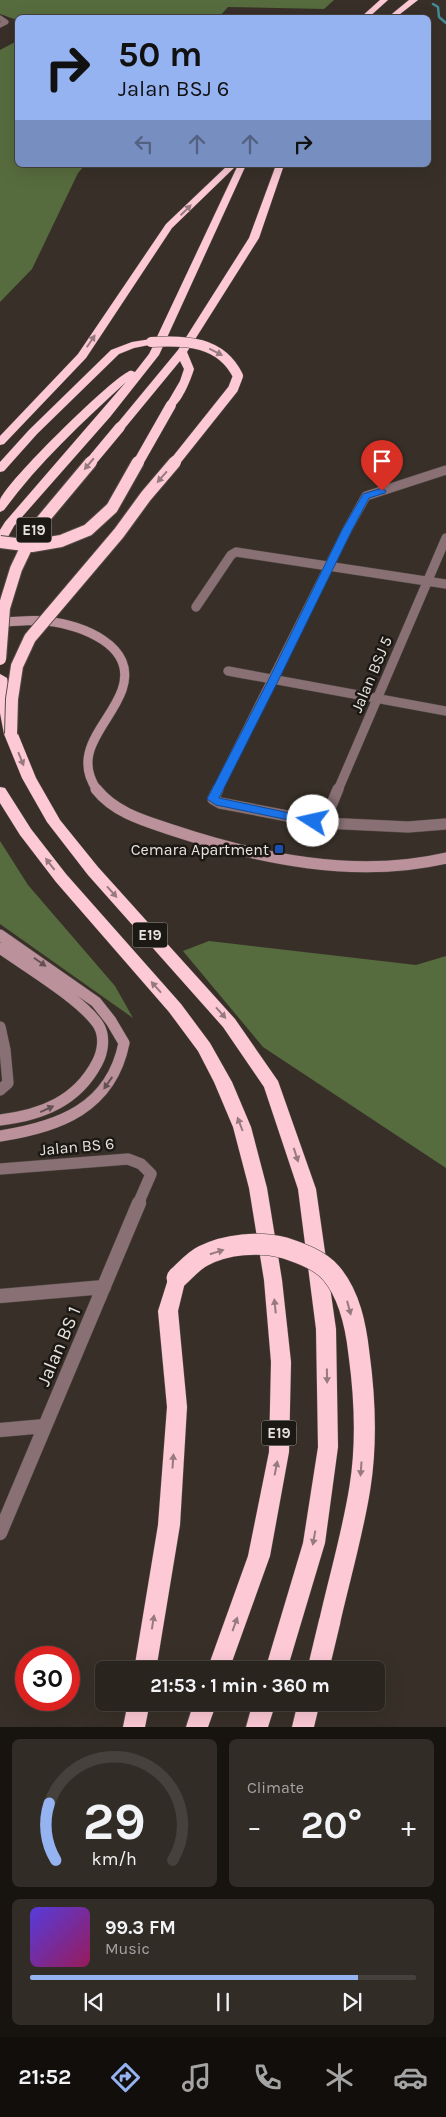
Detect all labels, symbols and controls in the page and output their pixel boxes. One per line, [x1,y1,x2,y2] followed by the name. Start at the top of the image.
[118,34,203,75] text: 50 m
[35,35,100,100] icon: right
[118,76,229,102] text: Jalan BSJ 6
[130,130,158,158] icon: left
[183,130,211,158] icon: ahead
[236,130,264,158] icon: ahead
[289,130,317,158] icon: right
[180,204,192,216] one-way arrow
[87,335,96,348] one-way arrow
[208,347,223,356] one-way arrow
[361,440,403,491] pin
[368,447,396,475] icon: arrive
[83,457,94,470] one-way arrow
[156,471,167,484] one-way arrow
[16,518,52,542] road number: E19
[347,633,396,715] street label: Jalan BSJ 5
[17,752,25,767] one-way arrow
[286,794,338,846] position arrow
[131,840,269,859] place label: Cemara Apartment
[273,843,285,855] marker: Cemara Apartment
[45,857,55,871] one-way arrow
[106,886,118,898] one-way arrow
[132,922,168,948] road number: E19
[33,957,47,967] one-way arrow
[150,981,162,993] one-way arrow
[215,1007,226,1020] one-way arrow
[103,1076,113,1090] one-way arrow
[40,1104,54,1112] one-way arrow
[236,1117,244,1131] one-way arrow
[39,1134,115,1159] street label: Jalan BS 6
[292,1148,300,1163] one-way arrow
[210,1247,225,1255] one-way arrow
[271,1297,279,1313] one-way arrow
[346,1301,354,1316] one-way arrow
[32,1303,85,1389] street label: Jalan BS 1
[323,1369,331,1385] one-way arrow
[262,1420,296,1446] road number: E19
[170,1453,178,1469] one-way arrow
[272,1460,280,1475] one-way arrow
[357,1462,365,1478] one-way arrow
[310,1530,318,1546] one-way arrow
[150,1614,158,1630] one-way arrow
[231,1616,239,1631] one-way arrow
[15,1646,80,1711] speed limit sign: 30
[150,1675,330,1697] text: 21:53 · 1 min · 360 m
[247,1778,304,1797] text: Climate
[83,1791,146,1852] text: 29
[301,1803,362,1848] text: 20°
[247,1810,262,1843] text: −
[401,1810,416,1843] text: +
[92,1849,137,1870] text: km/h
[105,1917,176,1939] text: 99.3 FM
[105,1939,150,1958] text: Music
[80,1988,108,2016] icon: previous
[209,1988,237,2016] icon: pause
[338,1988,366,2016] icon: next
[108,2060,143,2095] icon: directions
[179,2060,214,2095] icon: music
[250,2060,285,2095] icon: phone
[322,2060,357,2095] icon: climate
[393,2060,428,2095] icon: car
[18,2064,71,2090] text: 21:52

